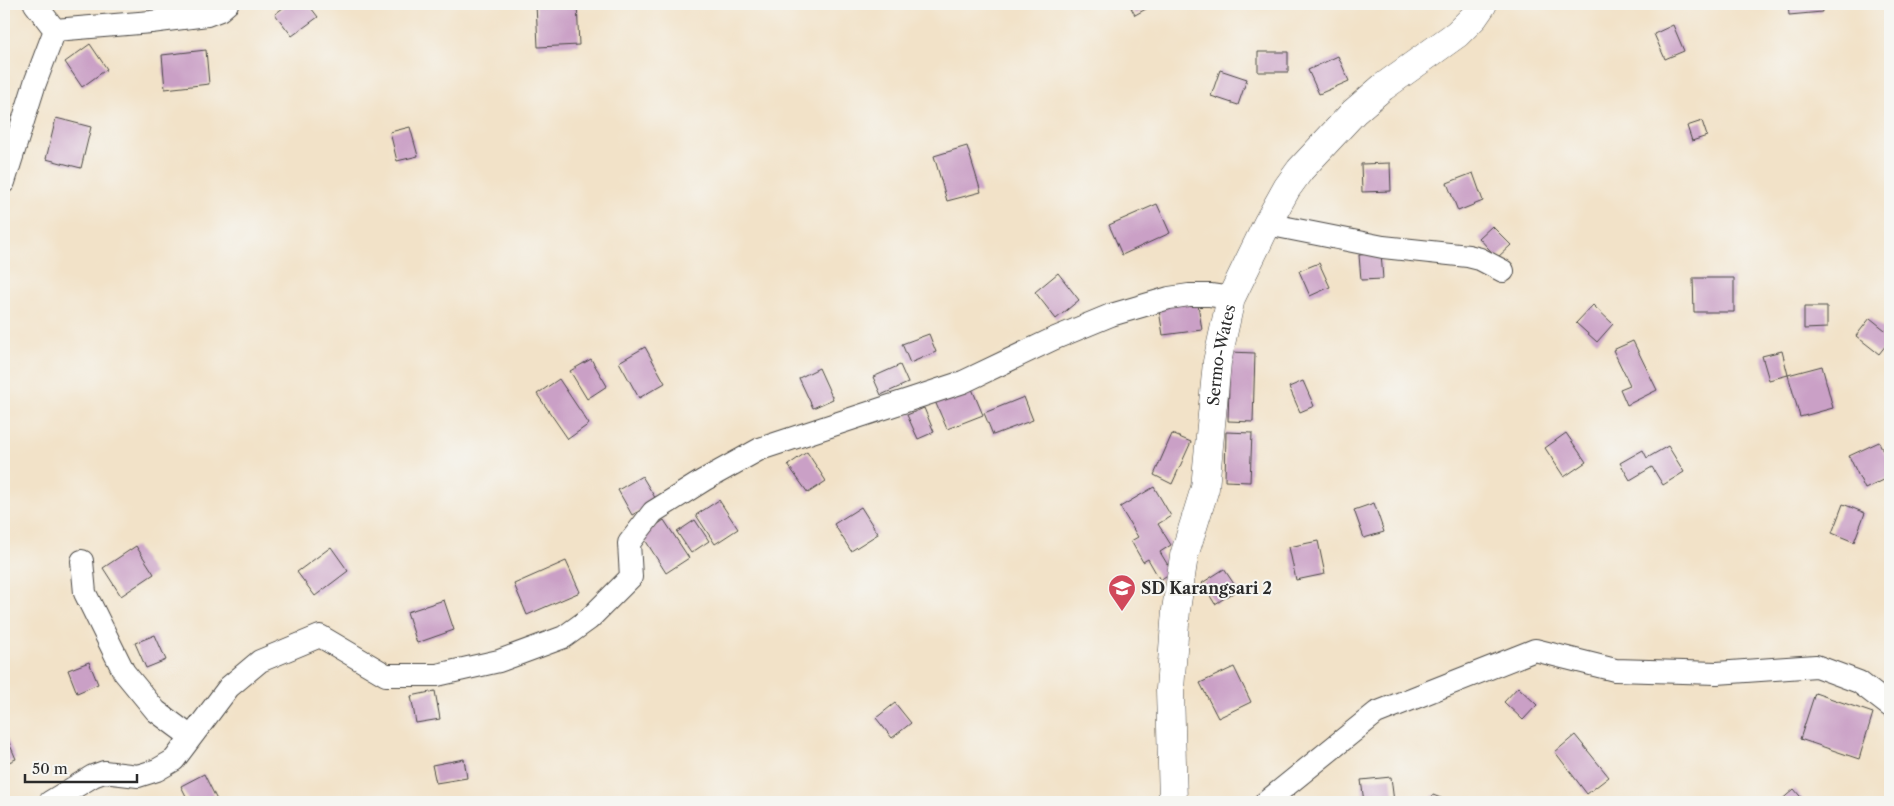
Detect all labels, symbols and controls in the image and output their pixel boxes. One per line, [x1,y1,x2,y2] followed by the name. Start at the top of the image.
[1203,302,1239,407] street label: Sermo-Wates
[1107,573,1137,612] school or university icon: SD Karangsari 2
[1141,578,1272,598] place label: SD Karangsari 2
[25,751,138,783] scale bar
[32,759,68,778] text: 50 m

